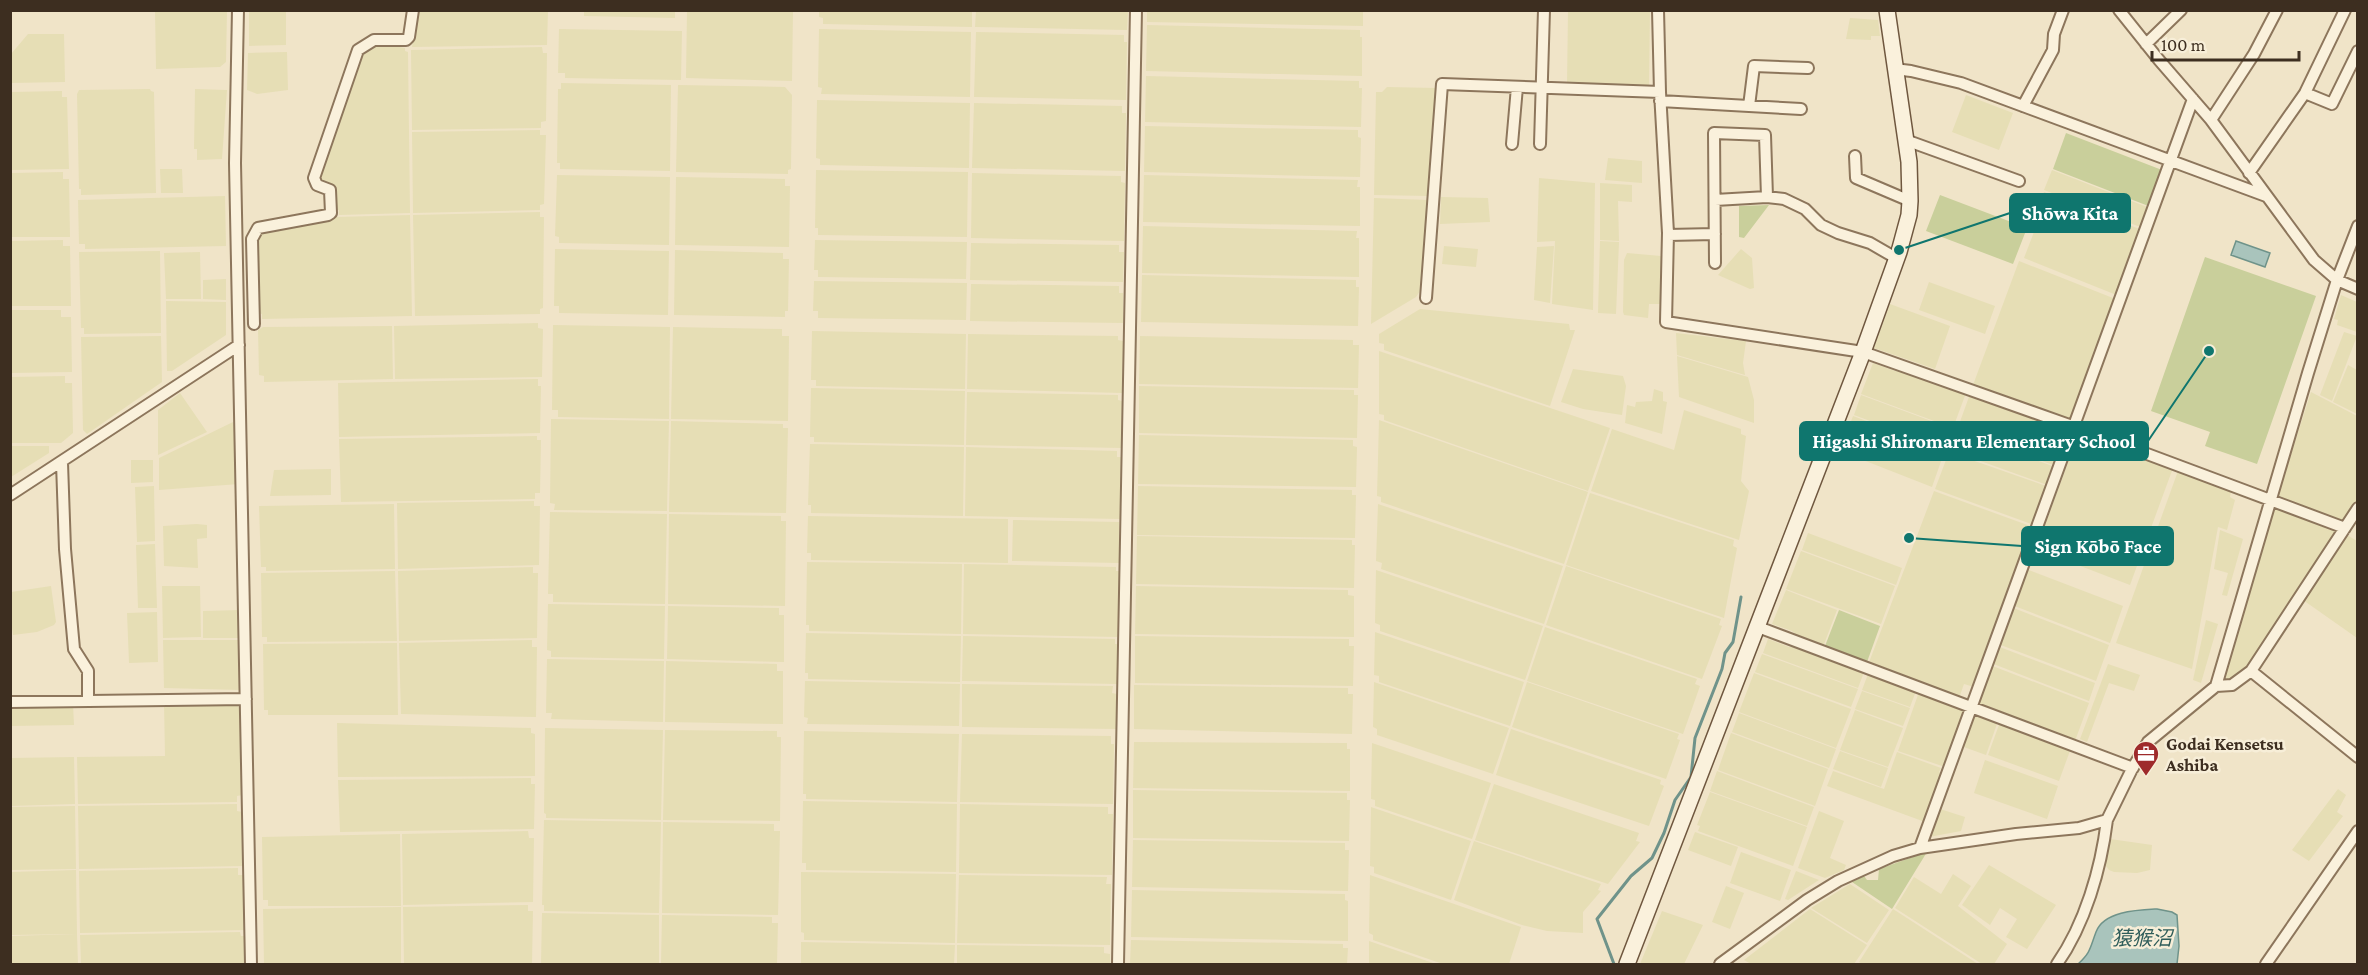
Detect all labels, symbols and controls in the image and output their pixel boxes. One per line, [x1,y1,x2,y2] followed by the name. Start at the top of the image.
[2152,24,2299,62] scale bar
[2161,35,2206,55] text: 100 m
[2010,194,2130,232] callout: Shōwa Kita
[2022,202,2118,224] text: Shōwa Kita
[1800,422,2148,460] callout: Higashi Shiromaru Elementary School
[1812,430,2136,452] text: Higashi Shiromaru Elementary School
[2022,527,2173,565] callout: Sign Kōbō Face
[2034,535,2162,557] text: Sign Kōbō Face
[2165,734,2285,775] place label: Godai Kensetsu Ashiba
[2131,739,2161,777] office icon: Godai Kensetsu Ashiba
[2112,927,2175,949] water label: 猿猴沼

